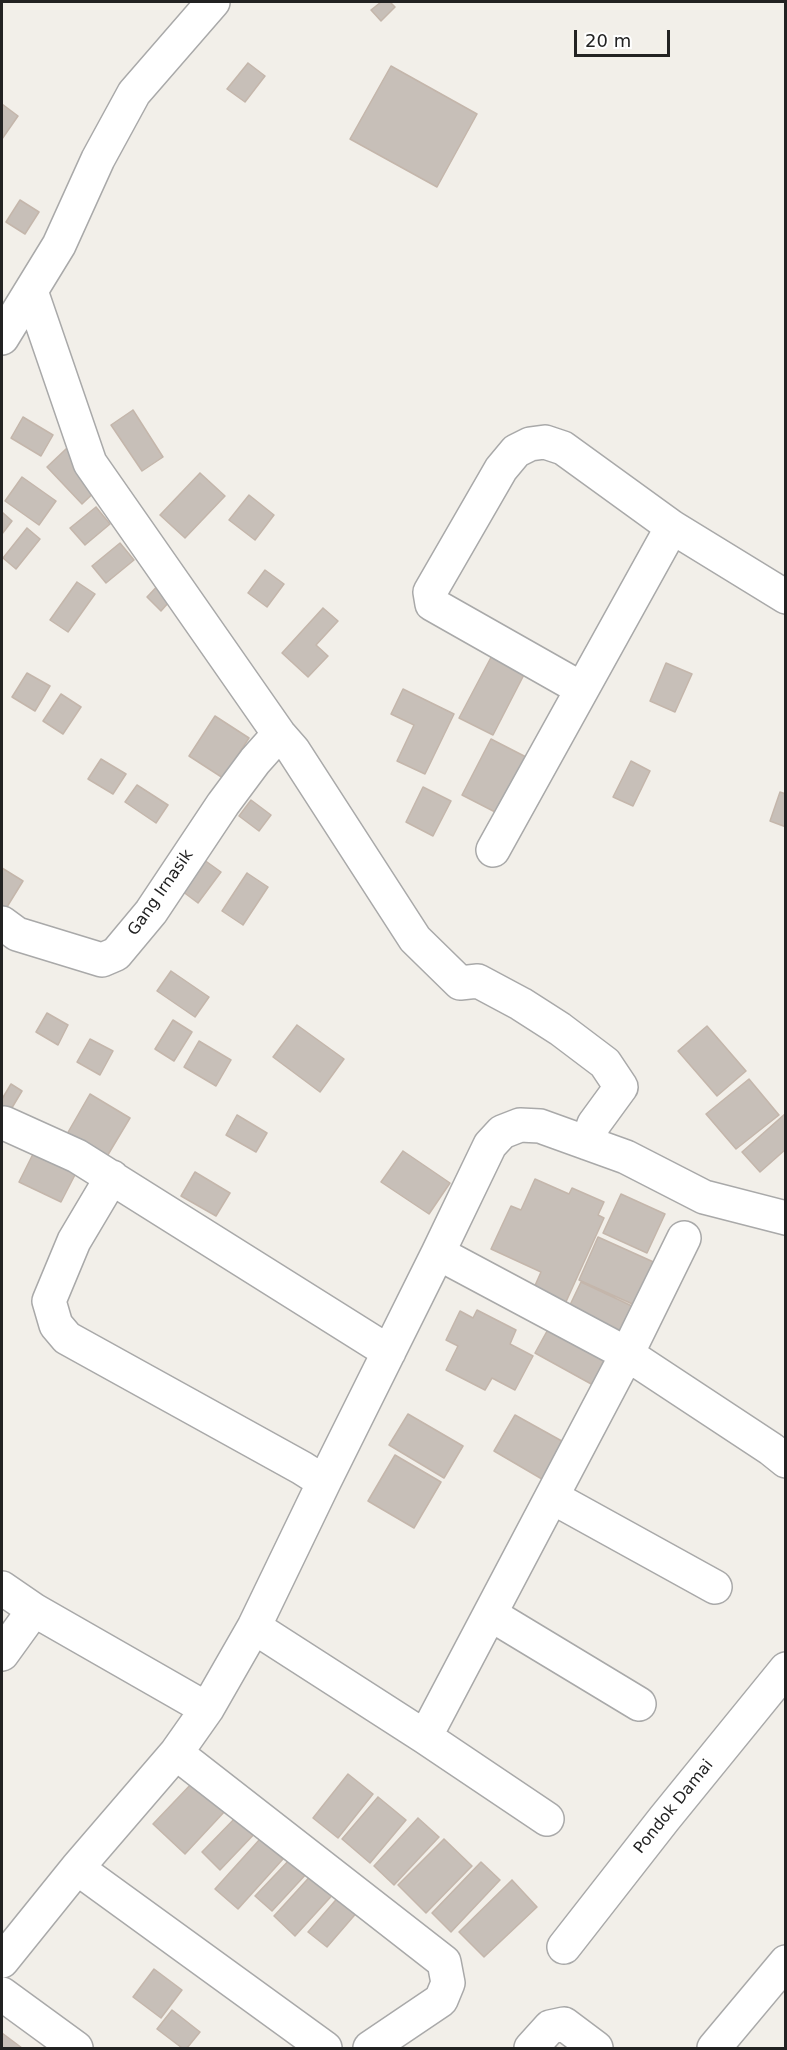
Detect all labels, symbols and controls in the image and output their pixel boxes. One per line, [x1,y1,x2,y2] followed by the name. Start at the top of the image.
[577,18,673,56] scale bar
[585,30,631,51] text: 20 m
[124,846,198,940] street label: Gang Irnasik
[630,1756,718,1858] street label: Pondok Damai

